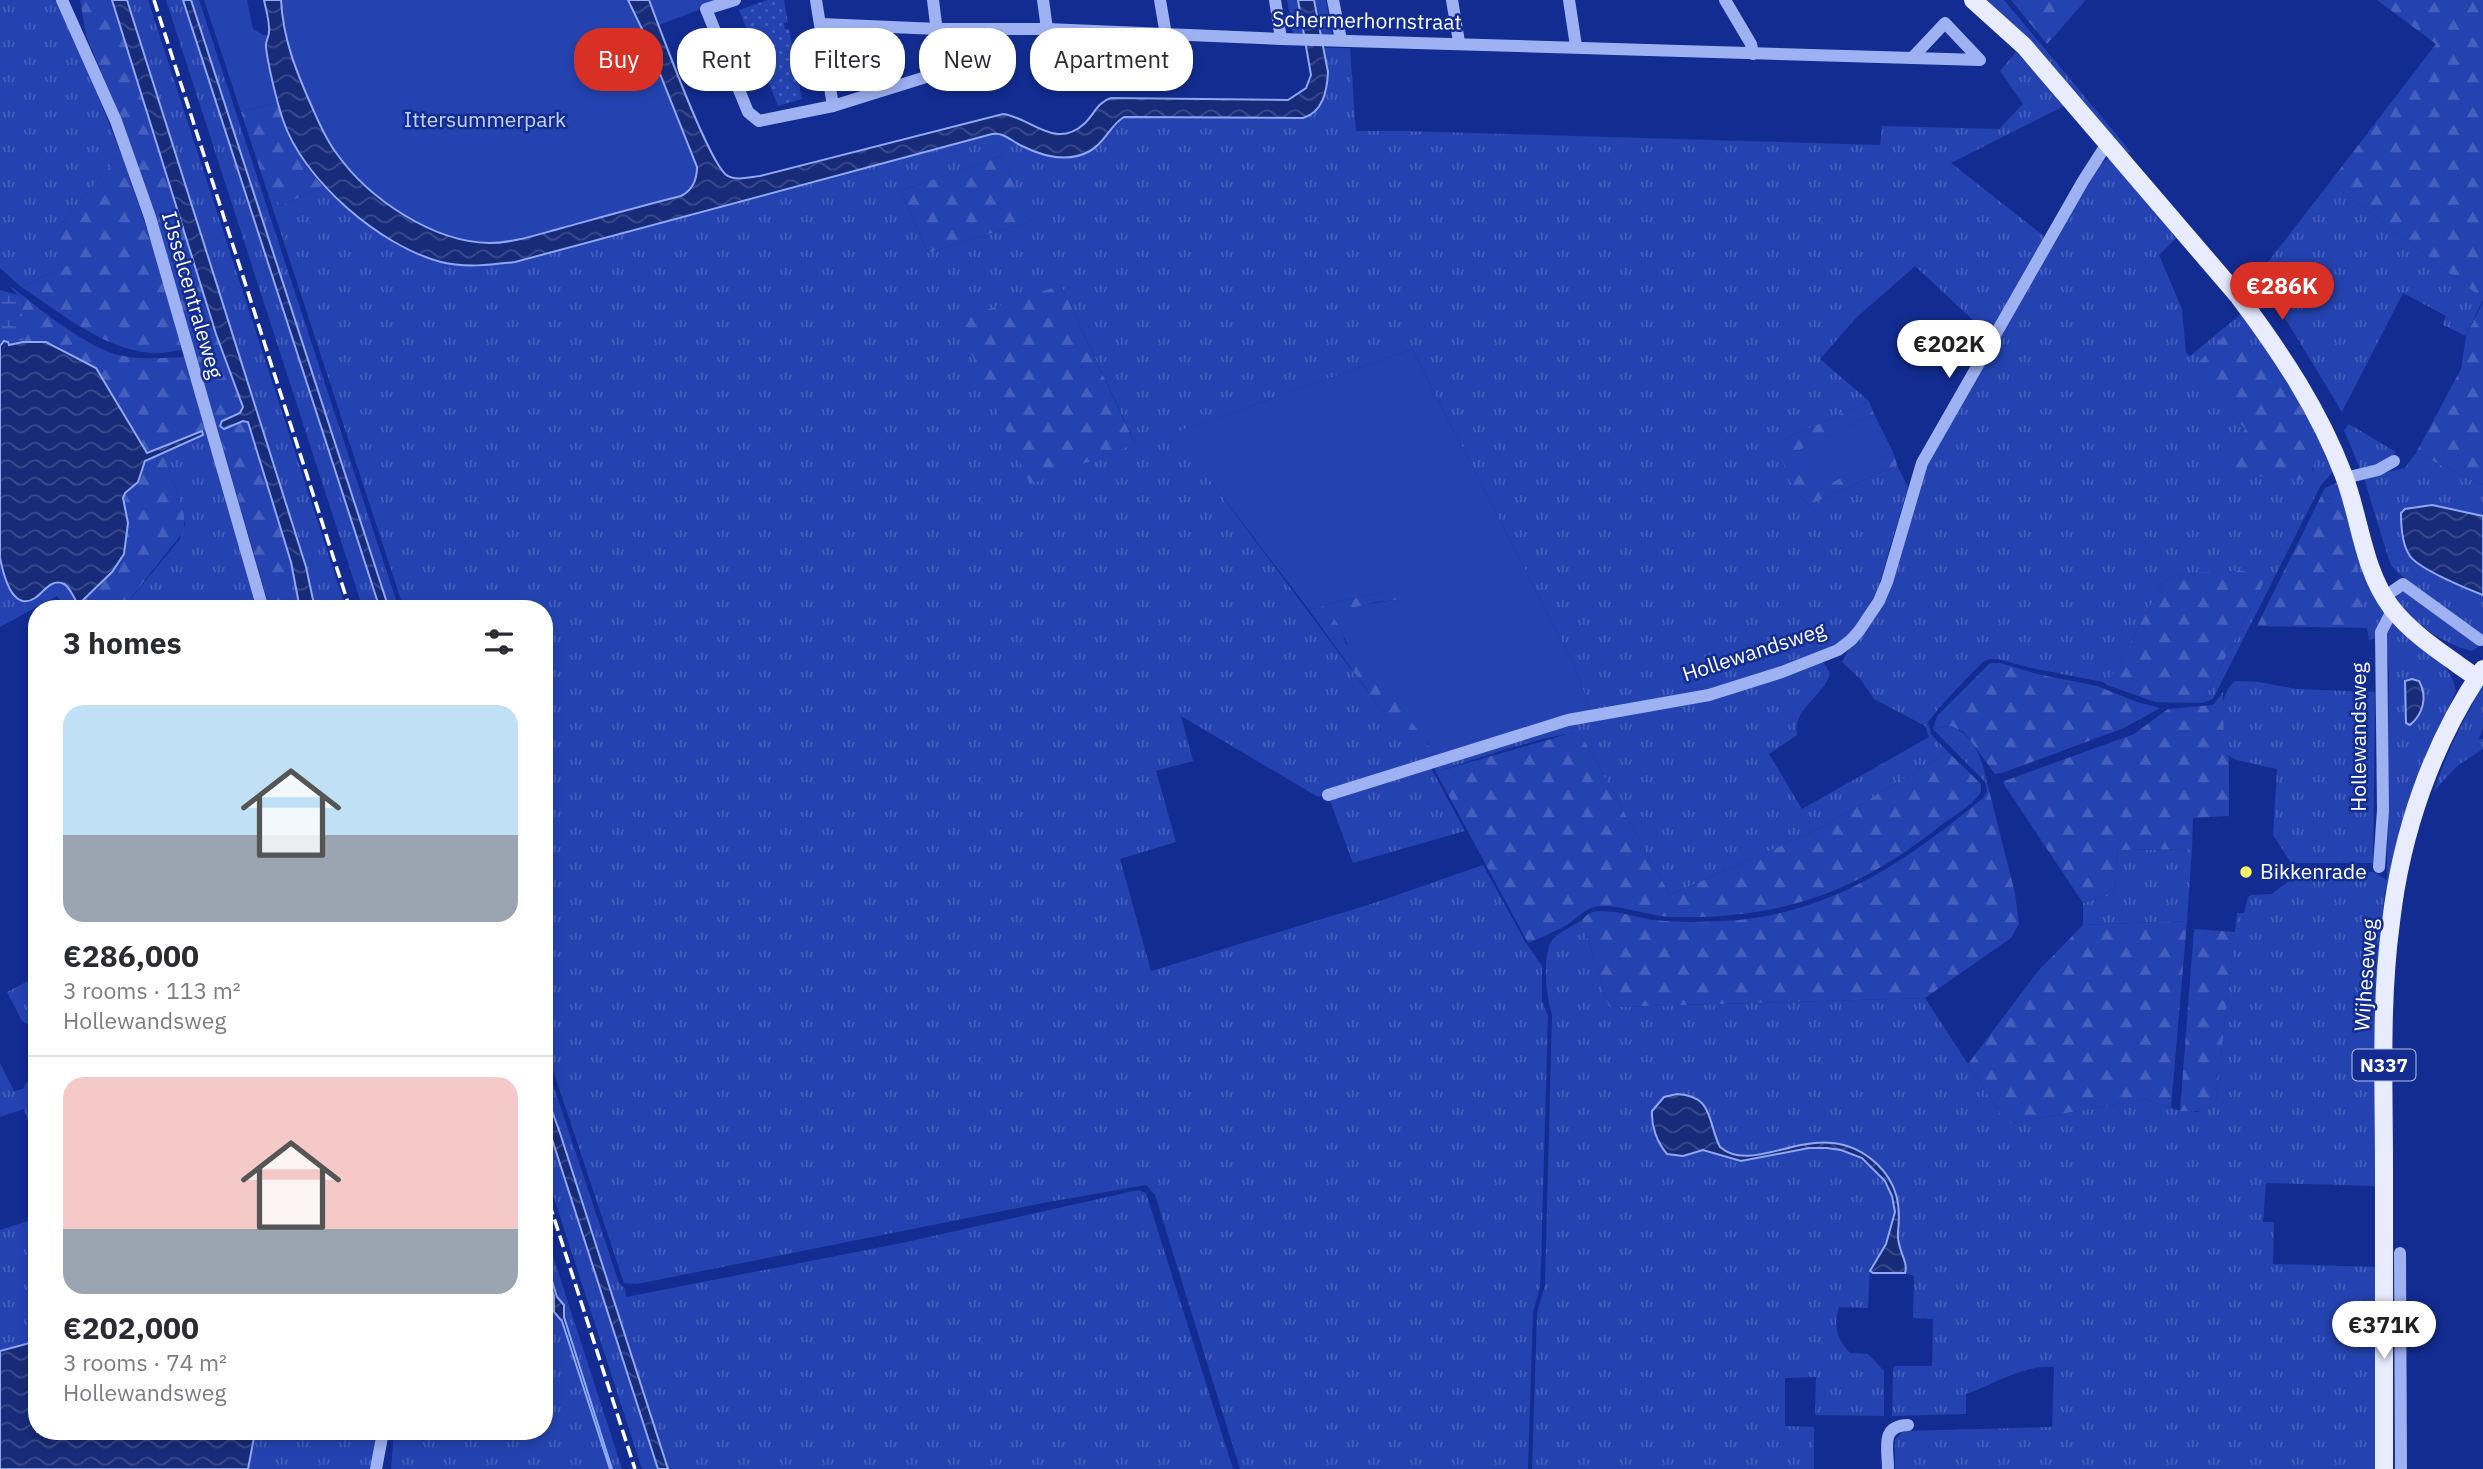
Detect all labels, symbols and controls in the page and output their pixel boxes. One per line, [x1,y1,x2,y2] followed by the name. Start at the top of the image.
[1272,4,1462,36] street label: Schermerhornstraat
[574,28,663,91] chip: Buy
[677,28,776,91] chip: Rent
[790,28,905,91] chip: Filters
[919,28,1016,91] chip: New
[1030,28,1193,91] chip: Apartment
[404,105,566,133] park label: Ittersummerpark
[156,208,230,382] street label: IJsselcentraleweg
[2233,262,2331,322] pin: €286K
[2246,270,2318,300] text: €286K
[1900,320,1998,380] pin: €202K
[1913,328,1985,358] text: €202K
[1678,615,1829,687] street label: Hollewandsweg
[63,623,182,662] text: 3 homes
[480,623,518,661] icon: filters
[2344,662,2372,812] street label: Hollewandsweg
[228,750,354,876] icon: home
[2260,857,2367,885] place label: Bikkenrade
[2238,864,2254,880] marker: Bikkenrade
[2347,918,2383,1032] street label: Wijheseweg
[63,936,199,975] text: €286,000
[63,975,241,1005] text: 3 rooms · 113 m²
[63,1005,227,1035] text: Hollewandsweg
[2352,1050,2416,1080] road number: N337
[228,1122,354,1248] icon: home
[2335,1302,2433,1361] pin: €371K
[63,1308,199,1347] text: €202,000
[2348,1309,2420,1339] text: €371K
[63,1347,227,1377] text: 3 rooms · 74 m²
[63,1377,227,1407] text: Hollewandsweg

